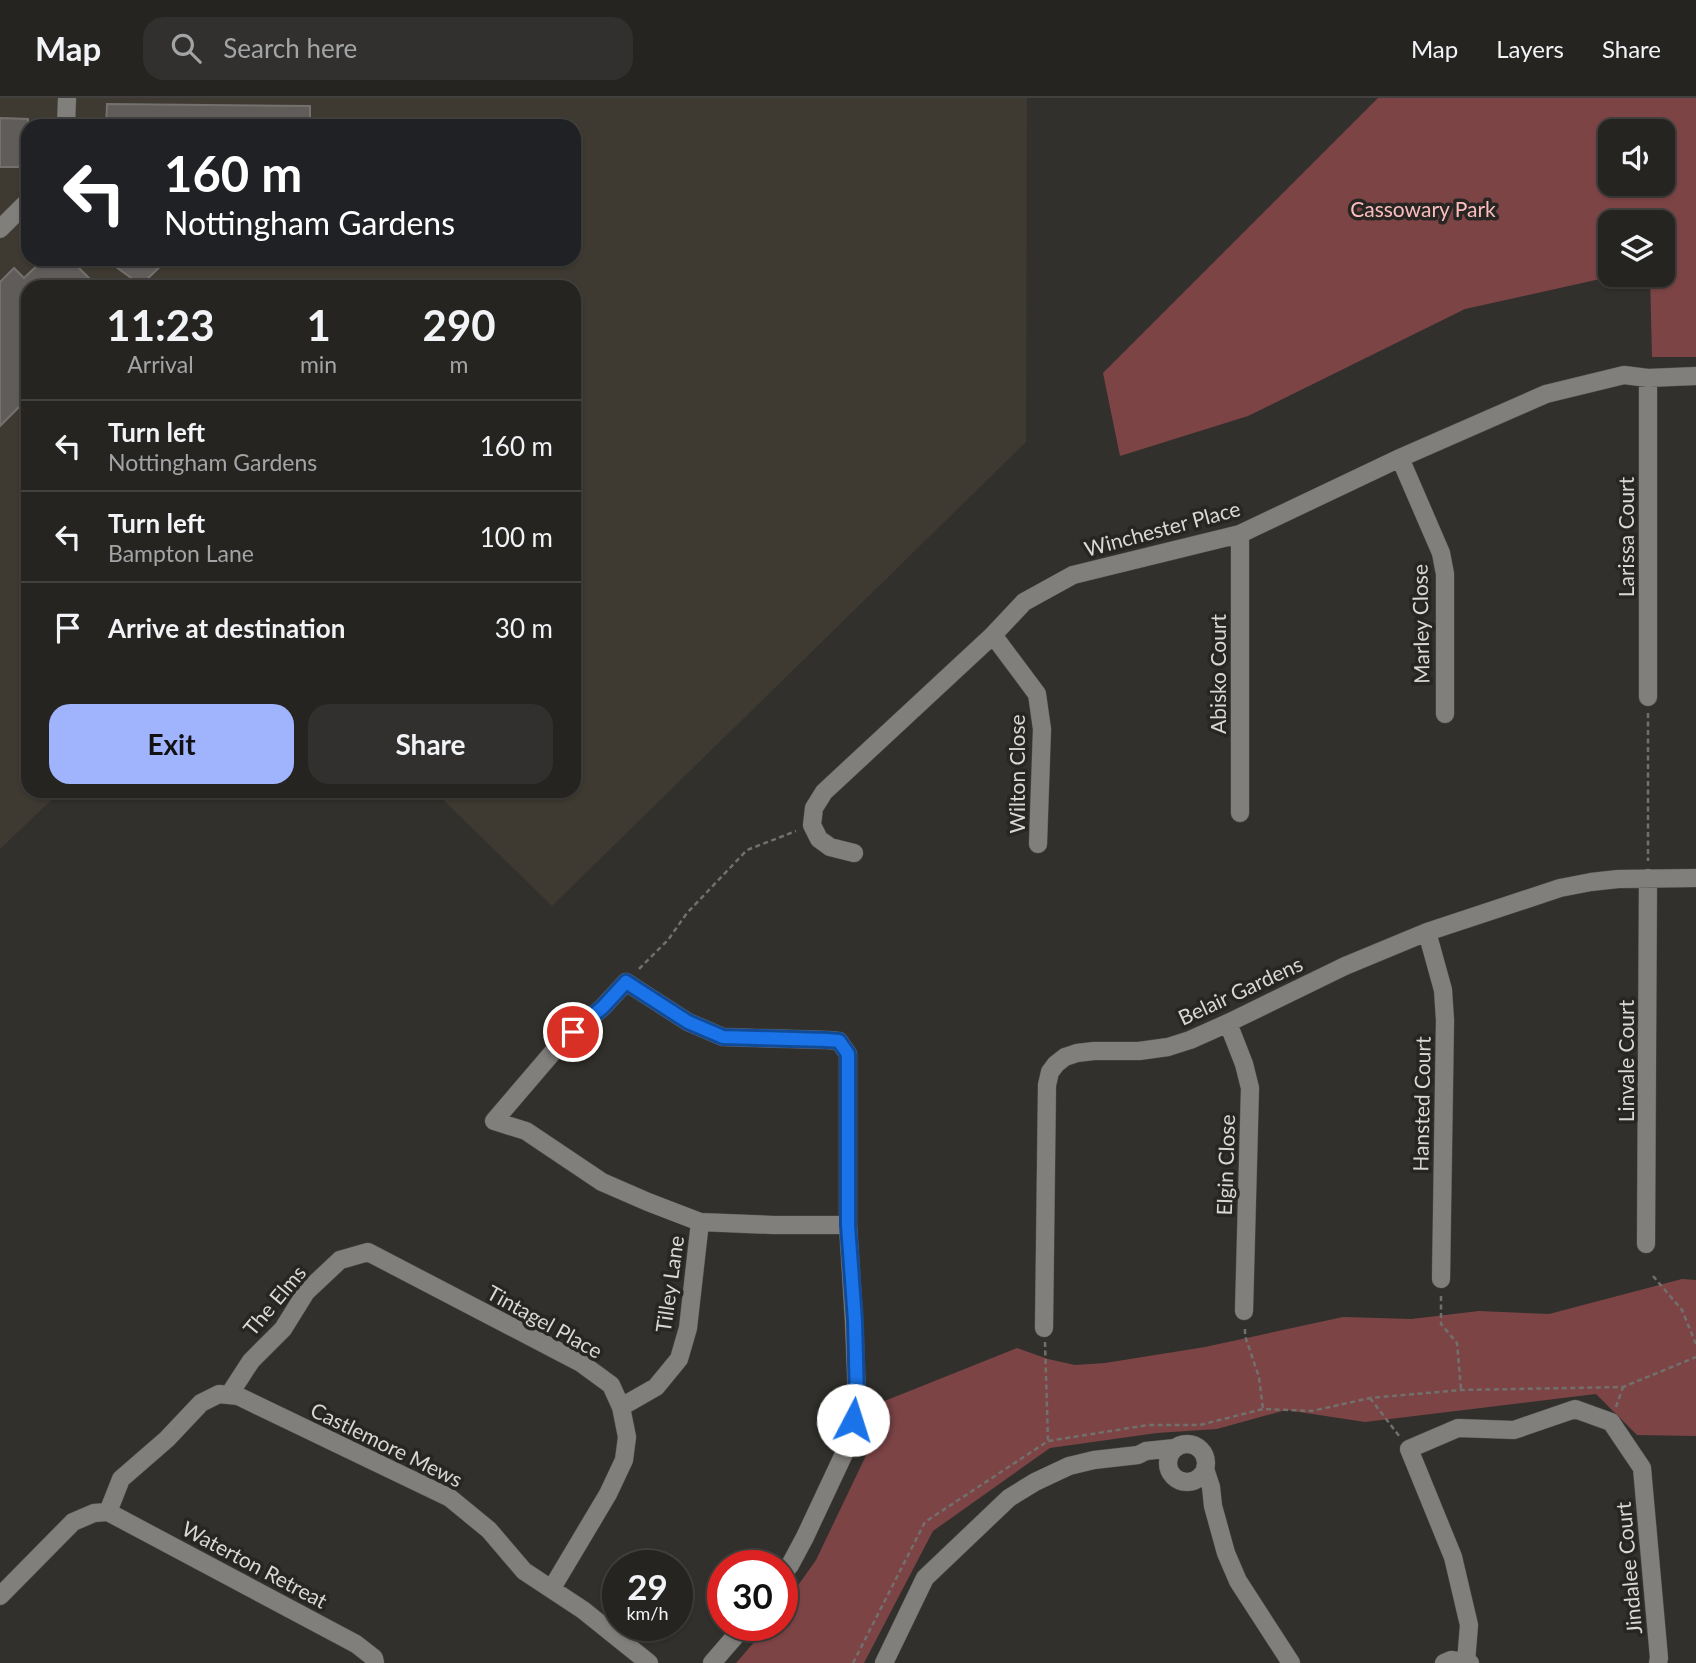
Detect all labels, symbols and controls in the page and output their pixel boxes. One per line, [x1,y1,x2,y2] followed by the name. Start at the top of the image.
[143,17,633,80] search box
[35,28,101,68] text: Map
[167,29,205,67] icon: search
[223,32,357,64] text: Search here
[1411,34,1458,63] text: Map
[1496,34,1564,63] text: Layers
[1602,34,1661,63] text: Share
[1598,119,1675,287] map controls
[1598,119,1675,196] button: sound
[164,144,302,202] text: 160 m
[49,147,140,238] icon: left
[1350,196,1496,221] park label: Cassowary Park
[164,203,455,242] text: Nottingham Gardens
[1598,210,1675,287] button: layers
[106,300,215,350] text: 11:23
[306,300,331,350] text: 1
[423,300,496,350] text: 290
[127,350,194,378] text: Arrival
[300,350,337,378] text: min
[450,350,469,378] text: m
[108,416,205,448] text: Turn left
[49,427,87,465] icon: left
[480,430,553,462] text: 160 m
[108,448,317,476] text: Nottingham Gardens
[1613,476,1638,597] street label: Larissa Court
[1081,495,1243,561] street label: Winchester Place
[108,507,205,539] text: Turn left
[49,518,87,556] icon: left
[480,521,553,553] text: 100 m
[108,539,254,567] text: Bampton Lane
[1406,564,1434,684] street label: Marley Close
[49,609,87,647] icon: arrive
[108,612,345,644] text: Arrive at destination
[495,612,553,644] text: 30 m
[1205,614,1230,734] street label: Abisko Court
[49,704,294,784] button: Exit
[308,704,553,784] button: Share
[1004,714,1029,834] street label: Wilton Close
[1174,950,1306,1030] street label: Belair Gardens
[1613,999,1638,1122] street label: Linvale Court
[543,1002,603,1062] pin
[554,1013,592,1051] icon: arrive
[1407,1036,1435,1172] street label: Hansted Court
[1211,1114,1239,1216] street label: Elgin Close
[650,1234,688,1334] street label: Tilley Lane
[238,1260,310,1340] street label: The Elms
[483,1279,607,1363] street label: Tintagel Place
[816,1383,890,1457] position arrow
[307,1396,467,1492] street label: Castlemore Mews
[1610,1500,1646,1635] street label: Jindalee Court
[178,1515,332,1613] street label: Waterton Retreat
[707,1550,798,1641] speed limit sign: 30
[627,1565,668,1607] text: 29
[626,1602,669,1624] text: km/h

